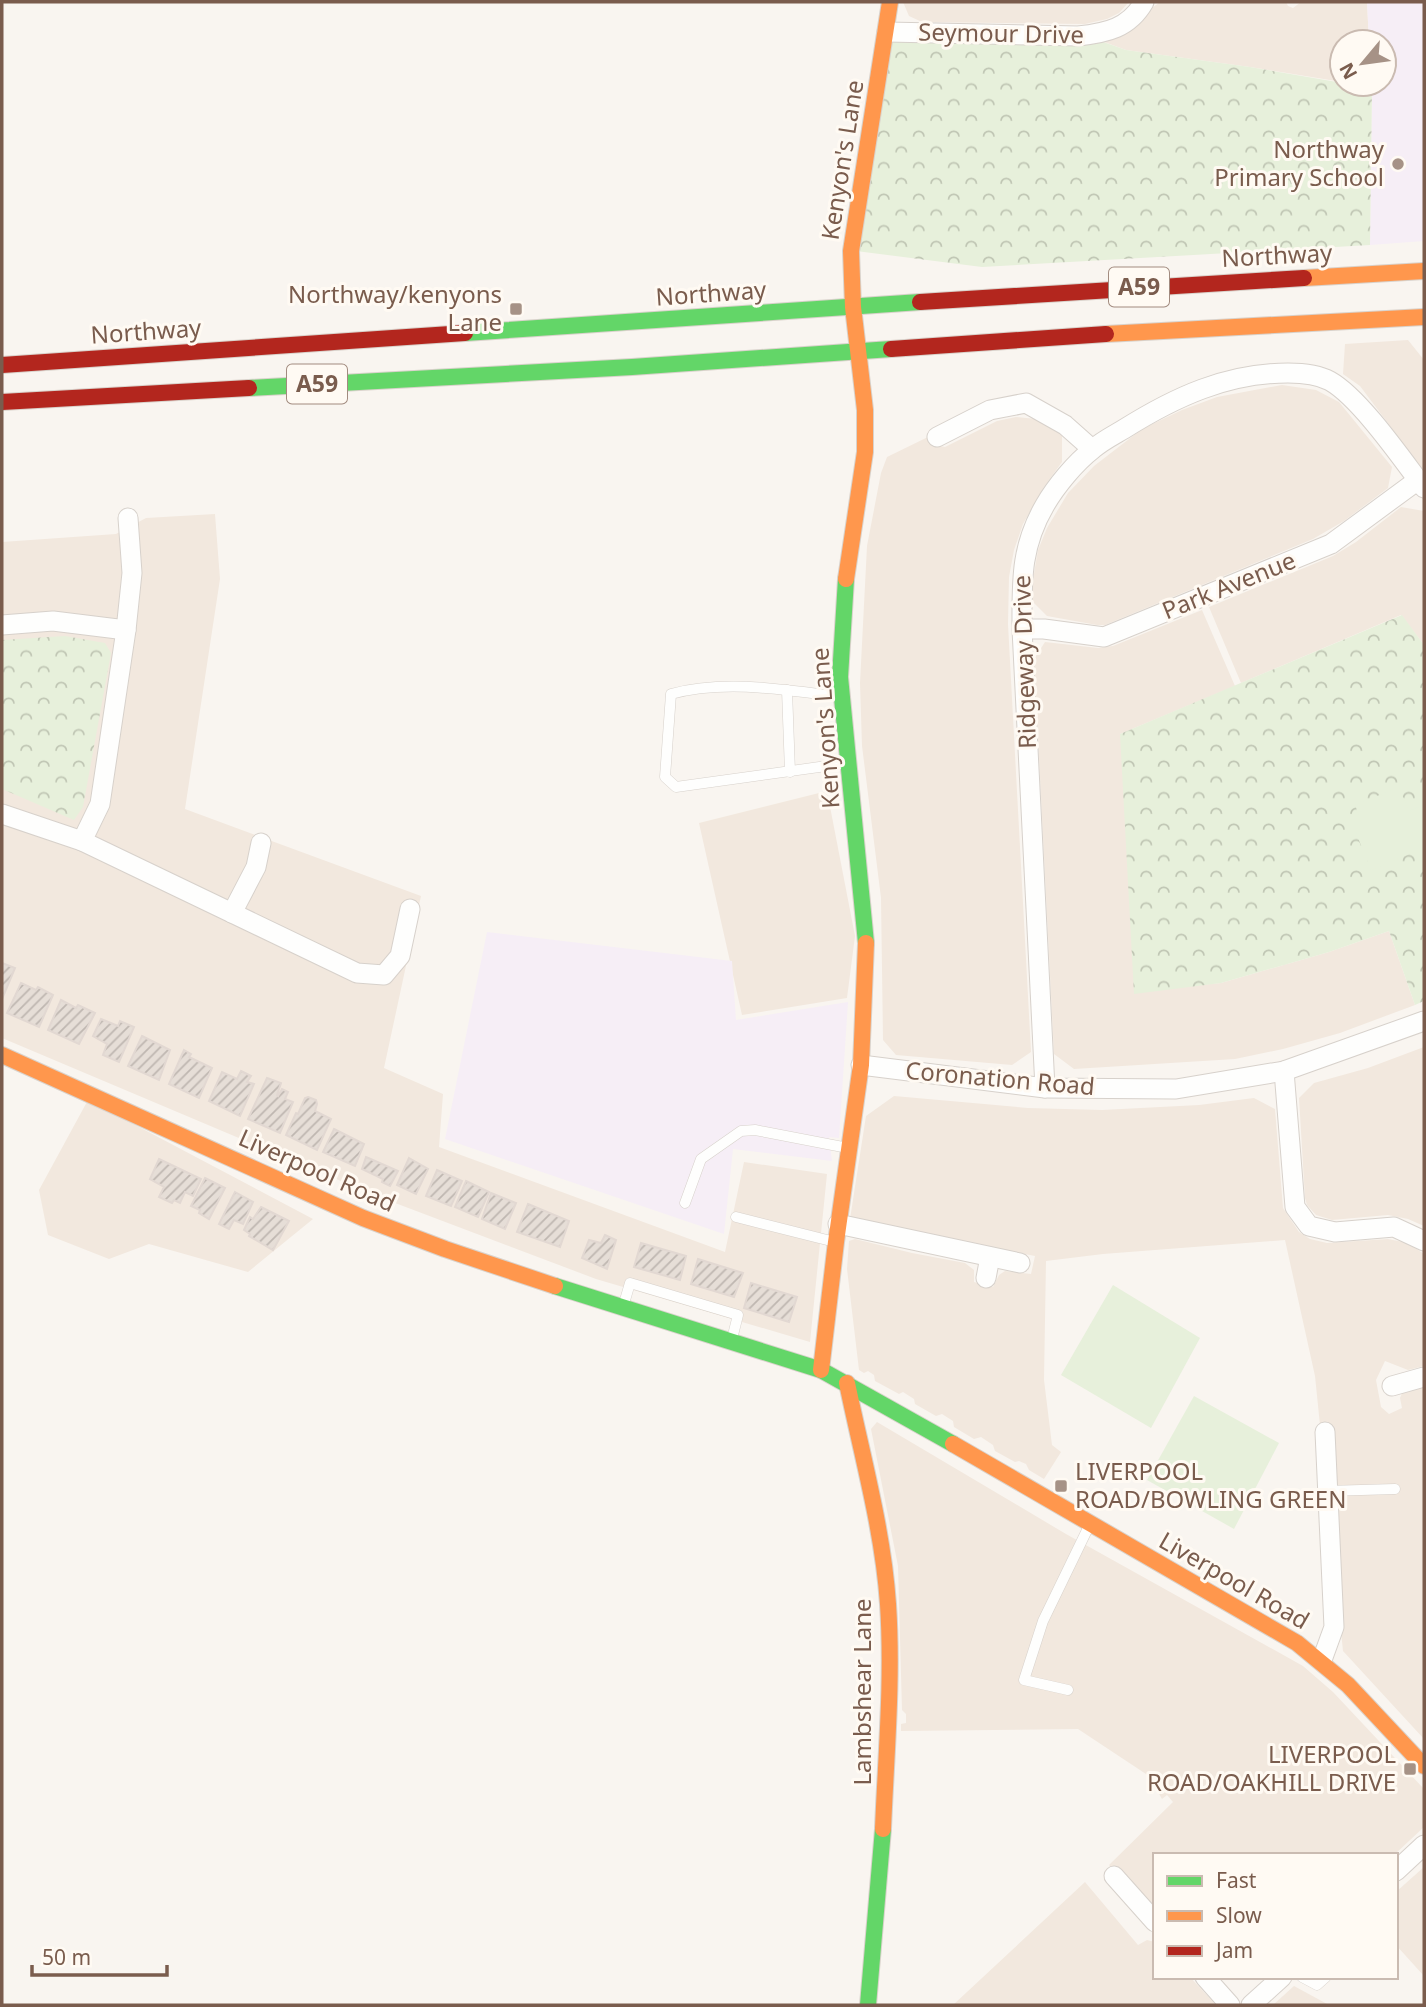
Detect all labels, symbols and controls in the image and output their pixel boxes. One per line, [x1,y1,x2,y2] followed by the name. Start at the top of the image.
[918,15,1084,50] street label: Seymour Drive
[1328,28,1398,98] north arrow
[1333,58,1363,84] text: N
[813,77,870,242] street label: Kenyon's Lane
[1214,132,1385,193] place label: Northway Primary School
[1390,156,1406,172] marker: Northway Primary School
[1221,235,1334,274] street label: Northway
[1109,268,1169,306] road number: A59
[655,272,768,313] street label: Northway
[288,277,502,338] place label: Northway/kenyons Lane
[508,301,524,317] marker: Northway/kenyons Lane
[90,310,203,351] street label: Northway
[287,364,347,404] road number: A59
[1157,543,1300,626] street label: Park Avenue
[1004,575,1043,750] street label: Ridgeway Drive
[802,646,847,810] street label: Kenyon's Lane
[904,1053,1096,1102] street label: Coronation Road
[234,1120,401,1219] street label: Liverpool Road
[1075,1454,1346,1515] place label: LIVERPOOL ROAD/BOWLING GREEN
[1053,1478,1069,1494] marker: LIVERPOOL ROAD/BOWLING GREEN
[1154,1523,1316,1636] street label: Liverpool Road
[845,1598,878,1786] street label: Lambshear Lane
[1147,1737,1396,1798] place label: LIVERPOOL ROAD/OAKHILL DRIVE
[1402,1761,1418,1777] marker: LIVERPOOL ROAD/OAKHILL DRIVE
[1153,1853,1398,1979] legend
[1216,1866,1257,1894] text: Fast
[1216,1901,1262,1929] text: Slow
[32,1934,166,1978] scale bar
[1214,1936,1253,1964] text: Jam
[42,1943,91,1971] text: 50 m

